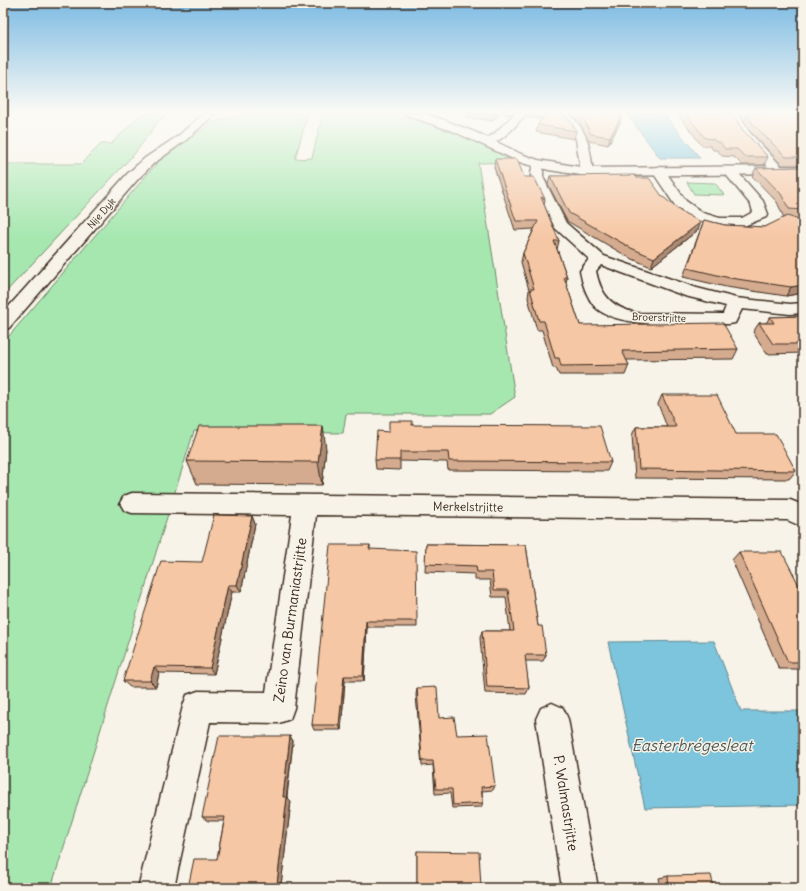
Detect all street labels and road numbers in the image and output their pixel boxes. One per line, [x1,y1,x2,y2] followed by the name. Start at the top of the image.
[84,195,118,232] street label: Nije Dyk
[632,310,686,325] street label: Broerstrjitte
[433,498,503,515] street label: Merkelstrjitte
[270,537,310,703] street label: Zeino van Burmaniastrjitte
[550,754,582,852] street label: P. Walmastrjitte

